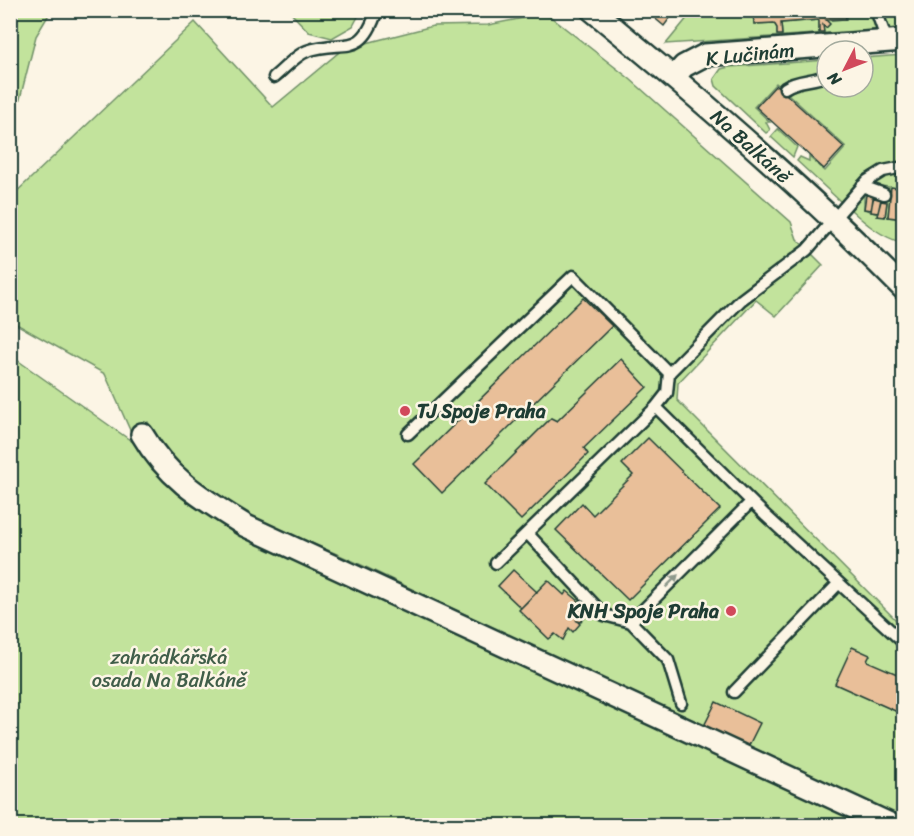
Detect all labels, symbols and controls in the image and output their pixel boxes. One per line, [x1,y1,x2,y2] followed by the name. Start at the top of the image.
[704,32,796,77] street label: K Lučinám
[815,39,875,99] north arrow
[819,64,849,93] text: N
[702,100,801,194] street label: Na Balkáně
[417,394,546,429] place label: TJ Spoje Praha
[398,404,412,418] marker: TJ Spoje Praha
[665,574,679,588] one-way arrow
[567,594,719,629] place label: KNH Spoje Praha
[724,604,738,618] marker: KNH Spoje Praha
[92,640,248,698] park label: zahrádkářská osada Na Balkáně

